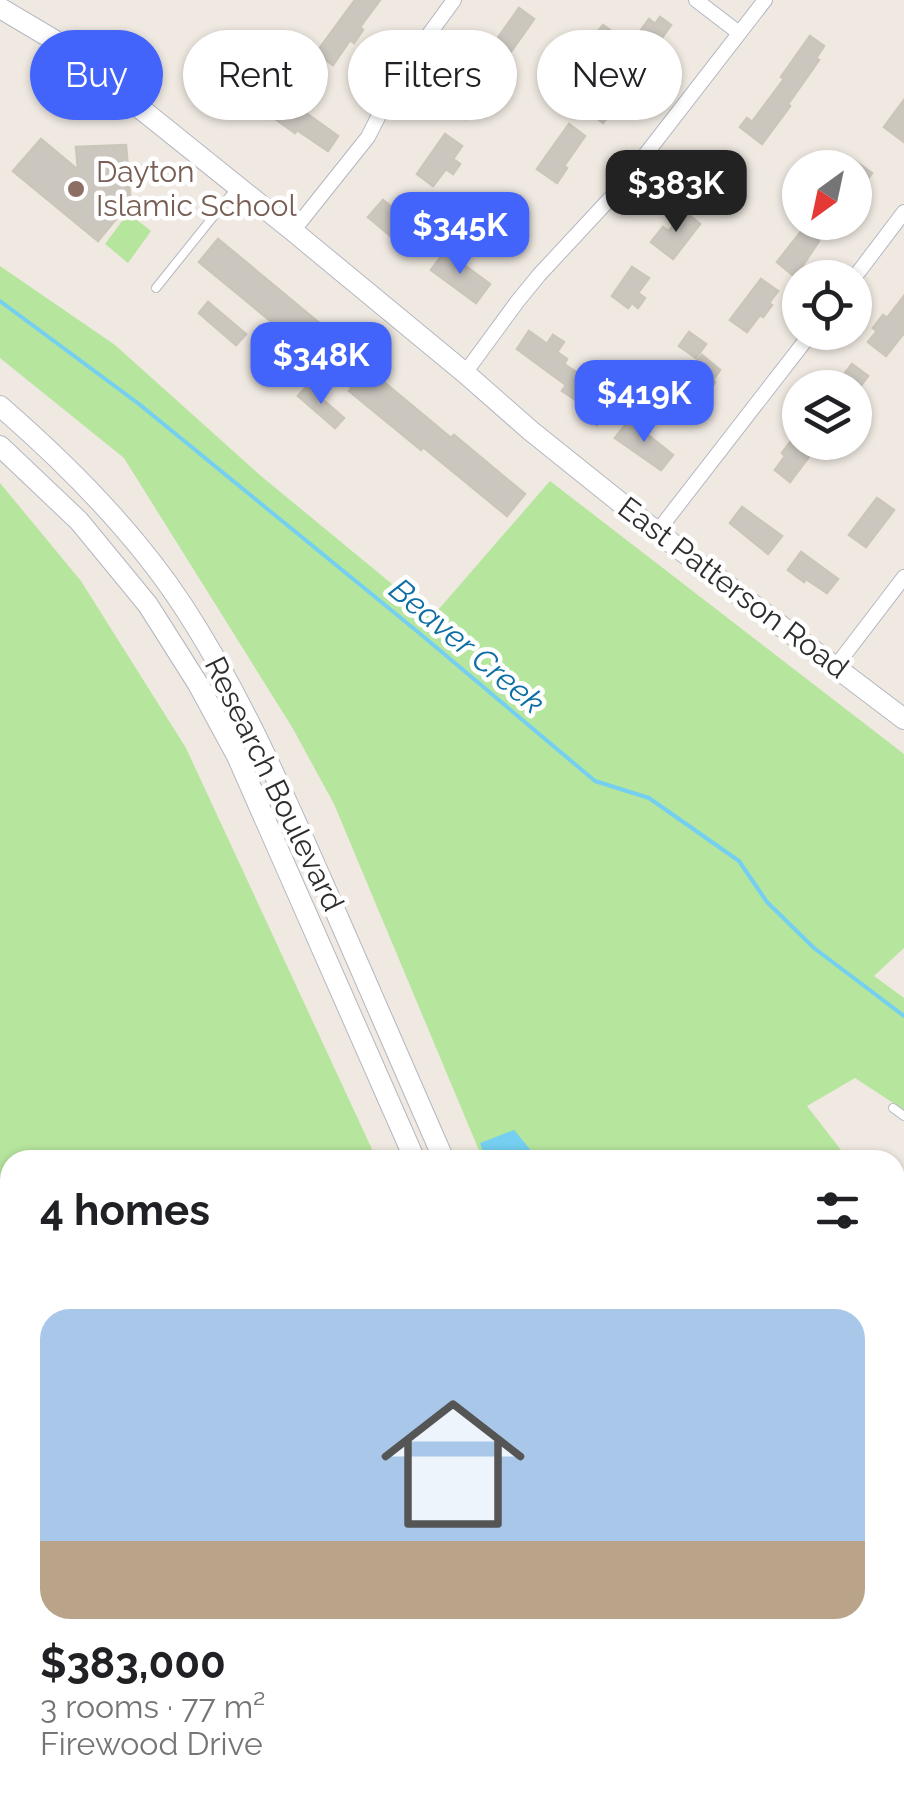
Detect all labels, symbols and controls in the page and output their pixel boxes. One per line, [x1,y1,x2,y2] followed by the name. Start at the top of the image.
[30,30,163,120] chip: Buy
[183,30,328,120] chip: Rent
[348,30,517,120] chip: Filters
[537,30,682,120] chip: New
[606,150,746,235] pin: $383K
[782,150,872,240] north arrow
[782,150,872,460] map controls
[96,154,297,223] place label: Dayton Islamic School
[628,164,724,201] text: $383K
[65,178,87,200] marker: Dayton Islamic School
[390,192,530,277] pin: $345K
[412,206,508,243] text: $345K
[782,260,872,350] button: locate
[251,322,391,407] pin: $348K
[273,336,369,373] text: $348K
[574,360,714,445] pin: $419K
[782,370,872,460] button: layers
[597,374,691,411] text: $419K
[611,490,855,685] street label: East Patterson Road
[382,570,552,721] water label: Beaver Creek
[198,651,351,917] street label: Research Boulevard
[810,1183,865,1238] icon: filters
[40,1186,210,1235] text: 4 homes
[363,1374,543,1554] icon: home
[40,1639,226,1688] text: $383,000
[40,1688,266,1725] text: 3 rooms · 77 m²
[40,1725,263,1762] text: Firewood Drive

